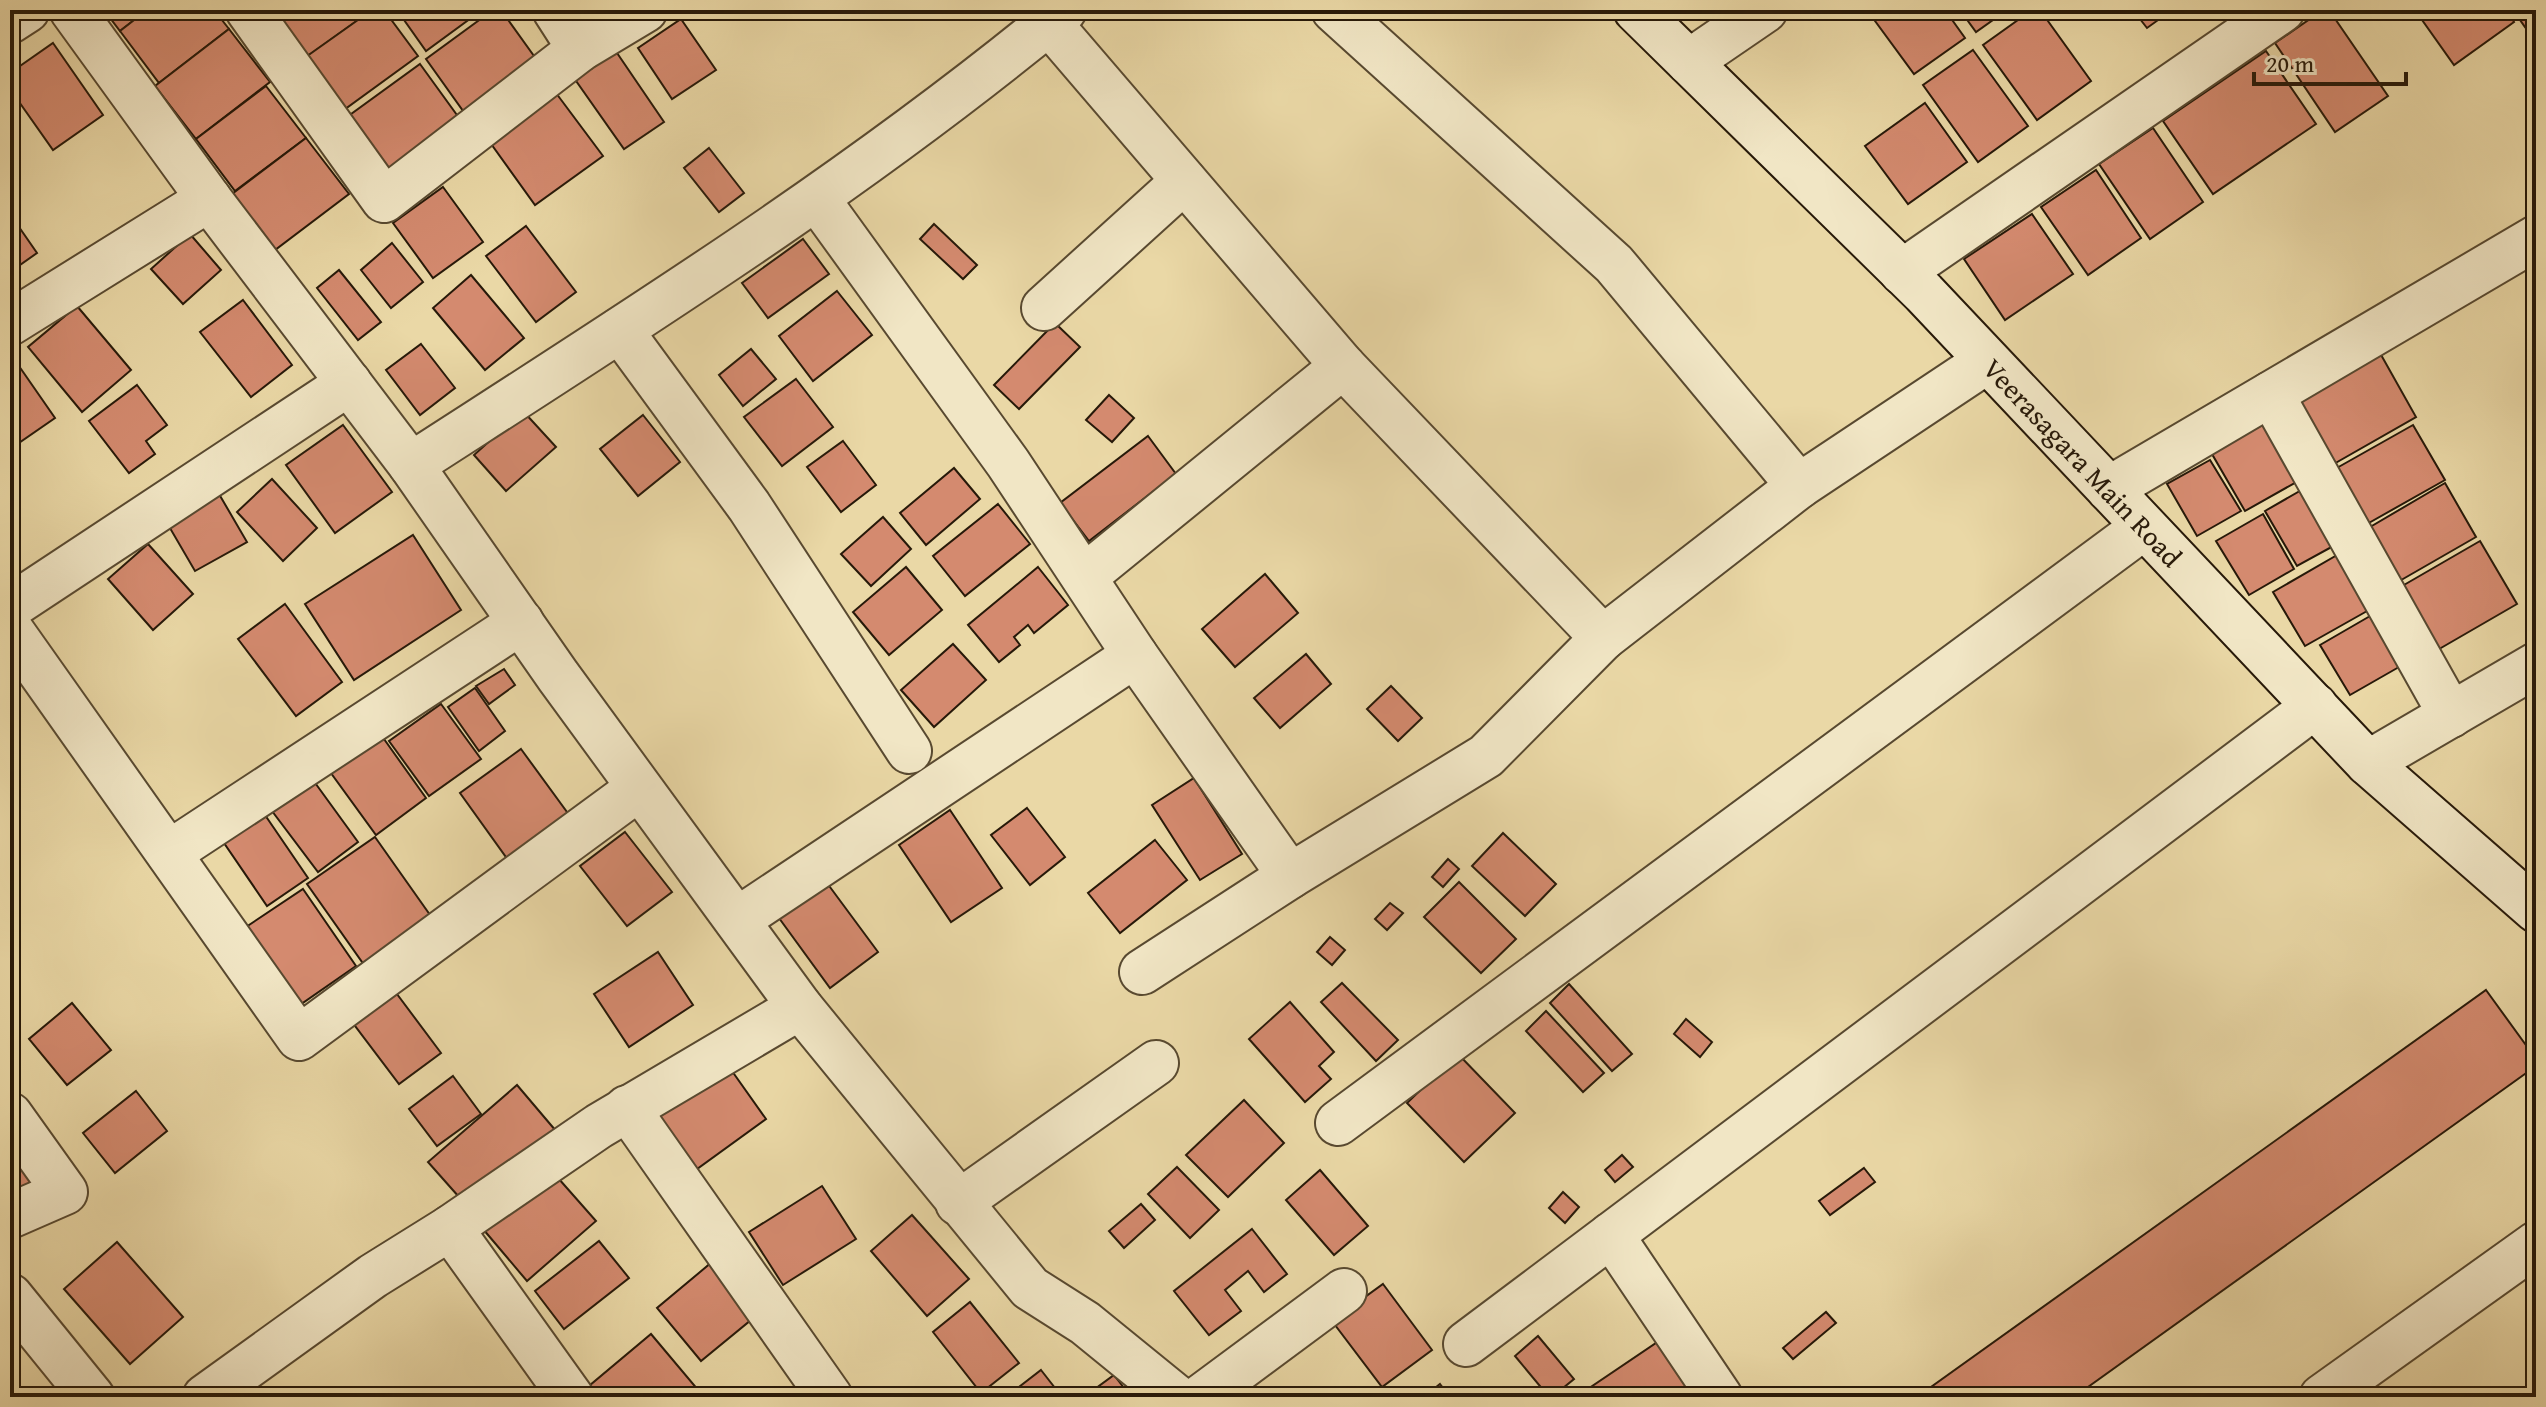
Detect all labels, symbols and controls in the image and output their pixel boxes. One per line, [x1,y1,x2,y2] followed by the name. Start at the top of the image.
[2254,36,2406,86] scale bar
[2266,46,2314,81] text: 20 m
[1974,348,2193,576] street label: Veerasagara Main Road

